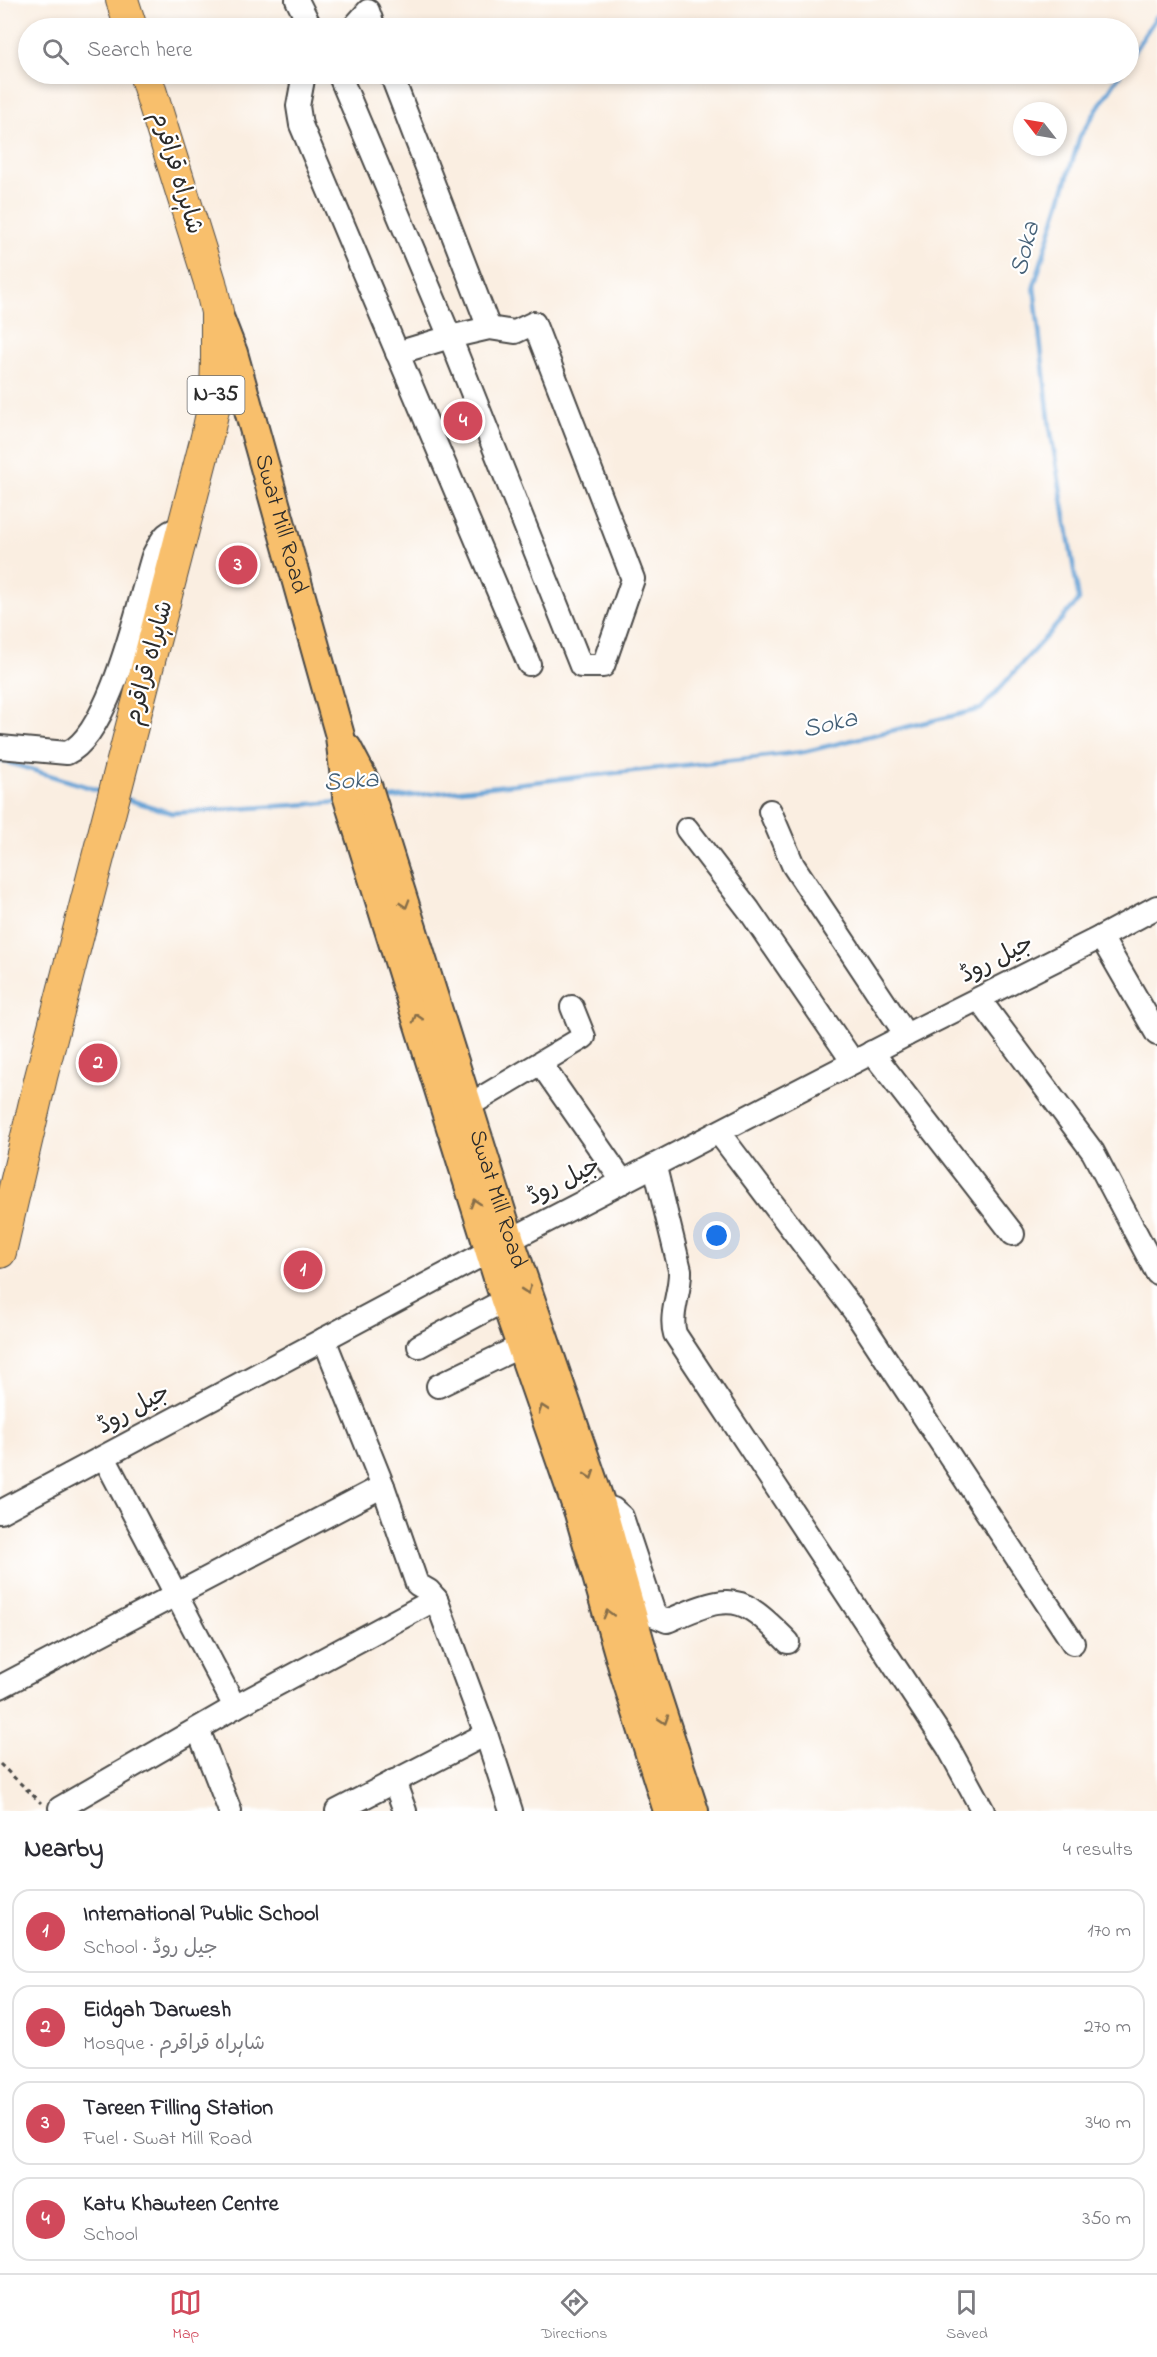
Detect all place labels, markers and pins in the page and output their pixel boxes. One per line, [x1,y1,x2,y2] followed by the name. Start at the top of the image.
[444,398,482,444] pin: 4
[218,542,258,588] pin: 3
[78,1040,118,1086] pin: 2
[284,1248,322,1292] pin: 1

